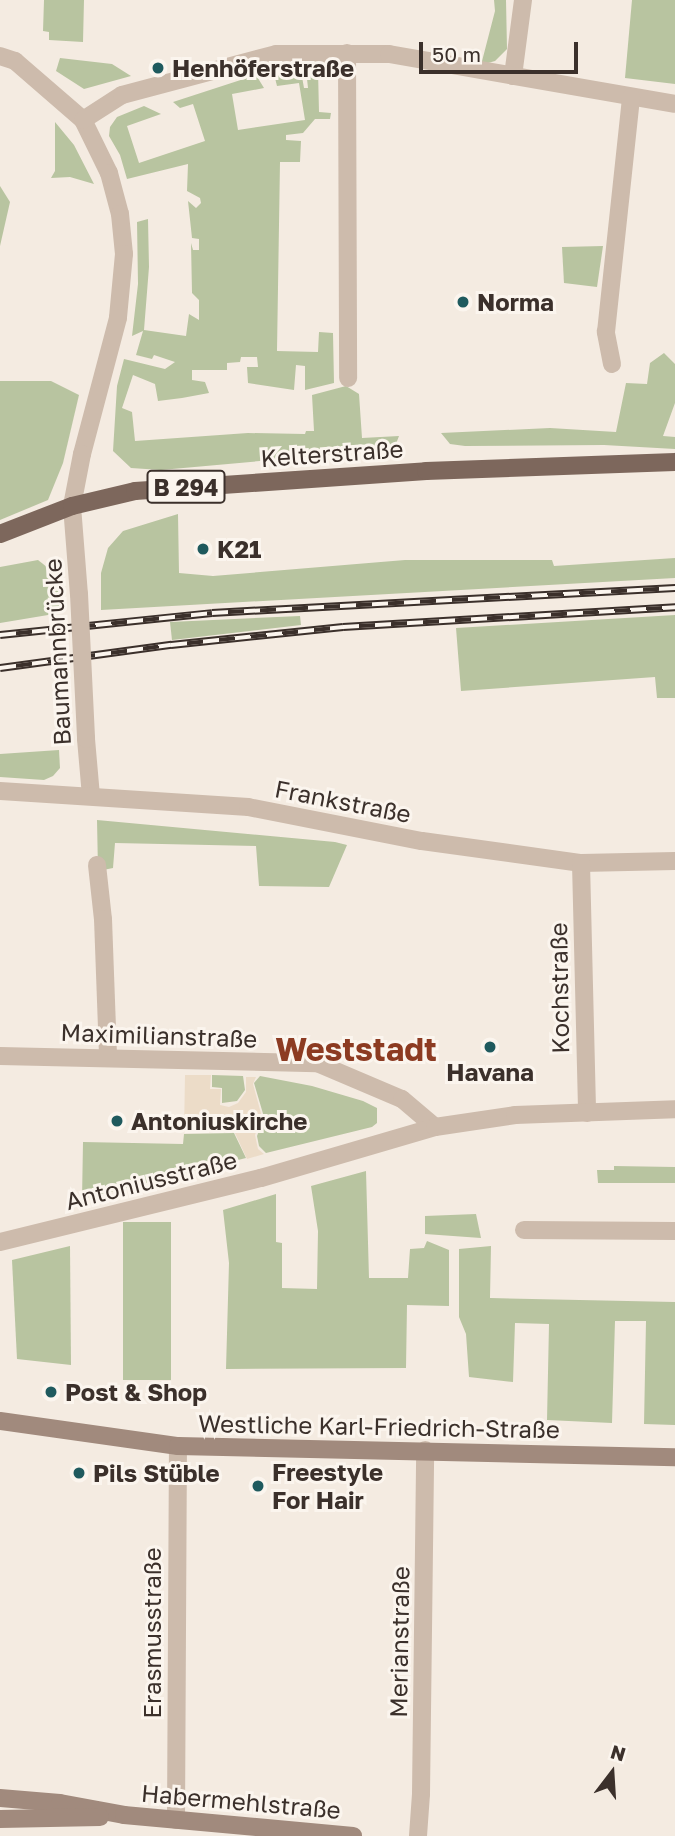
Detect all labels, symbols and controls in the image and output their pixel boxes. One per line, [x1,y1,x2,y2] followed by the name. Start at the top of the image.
[423,28,582,72] scale bar
[432,41,481,67] text: 50 m
[172,54,354,82] place label: Henhöferstraße
[150,60,166,76] marker: Henhöferstraße
[477,288,554,316] place label: Norma
[455,294,471,310] marker: Norma
[260,434,404,472] street label: Kelterstraße
[146,467,226,506] road number: B 294
[217,535,261,563] place label: K21
[195,541,211,557] marker: K21
[38,558,76,746] street label: Baumannbrücke
[272,774,414,828] street label: Frankstraße
[543,922,575,1054] street label: Kochstraße
[60,1017,258,1053] street label: Maximilianstraße
[275,1030,437,1068] district label: Weststadt
[482,1039,498,1055] marker: Havana
[446,1058,534,1086] place label: Havana
[131,1107,307,1135] place label: Antoniuskirche
[109,1113,125,1129] marker: Antoniuskirche
[62,1145,240,1215] street label: Antoniusstraße
[65,1378,207,1406] place label: Post & Shop
[43,1384,59,1400] marker: Post & Shop
[198,1408,560,1444] street label: Westliche Karl-Friedrich-Straße
[272,1458,383,1514] place label: Freestyle For Hair
[93,1459,220,1487] place label: Pils Stüble
[71,1465,87,1481] marker: Pils Stüble
[250,1478,266,1494] marker: Freestyle For Hair
[138,1547,166,1719] street label: Erasmusstraße
[383,1566,415,1718] street label: Merianstraße
[577,1738,647,1808] north arrow
[608,1739,629,1766] text: N
[140,1778,342,1824] street label: Habermehlstraße

